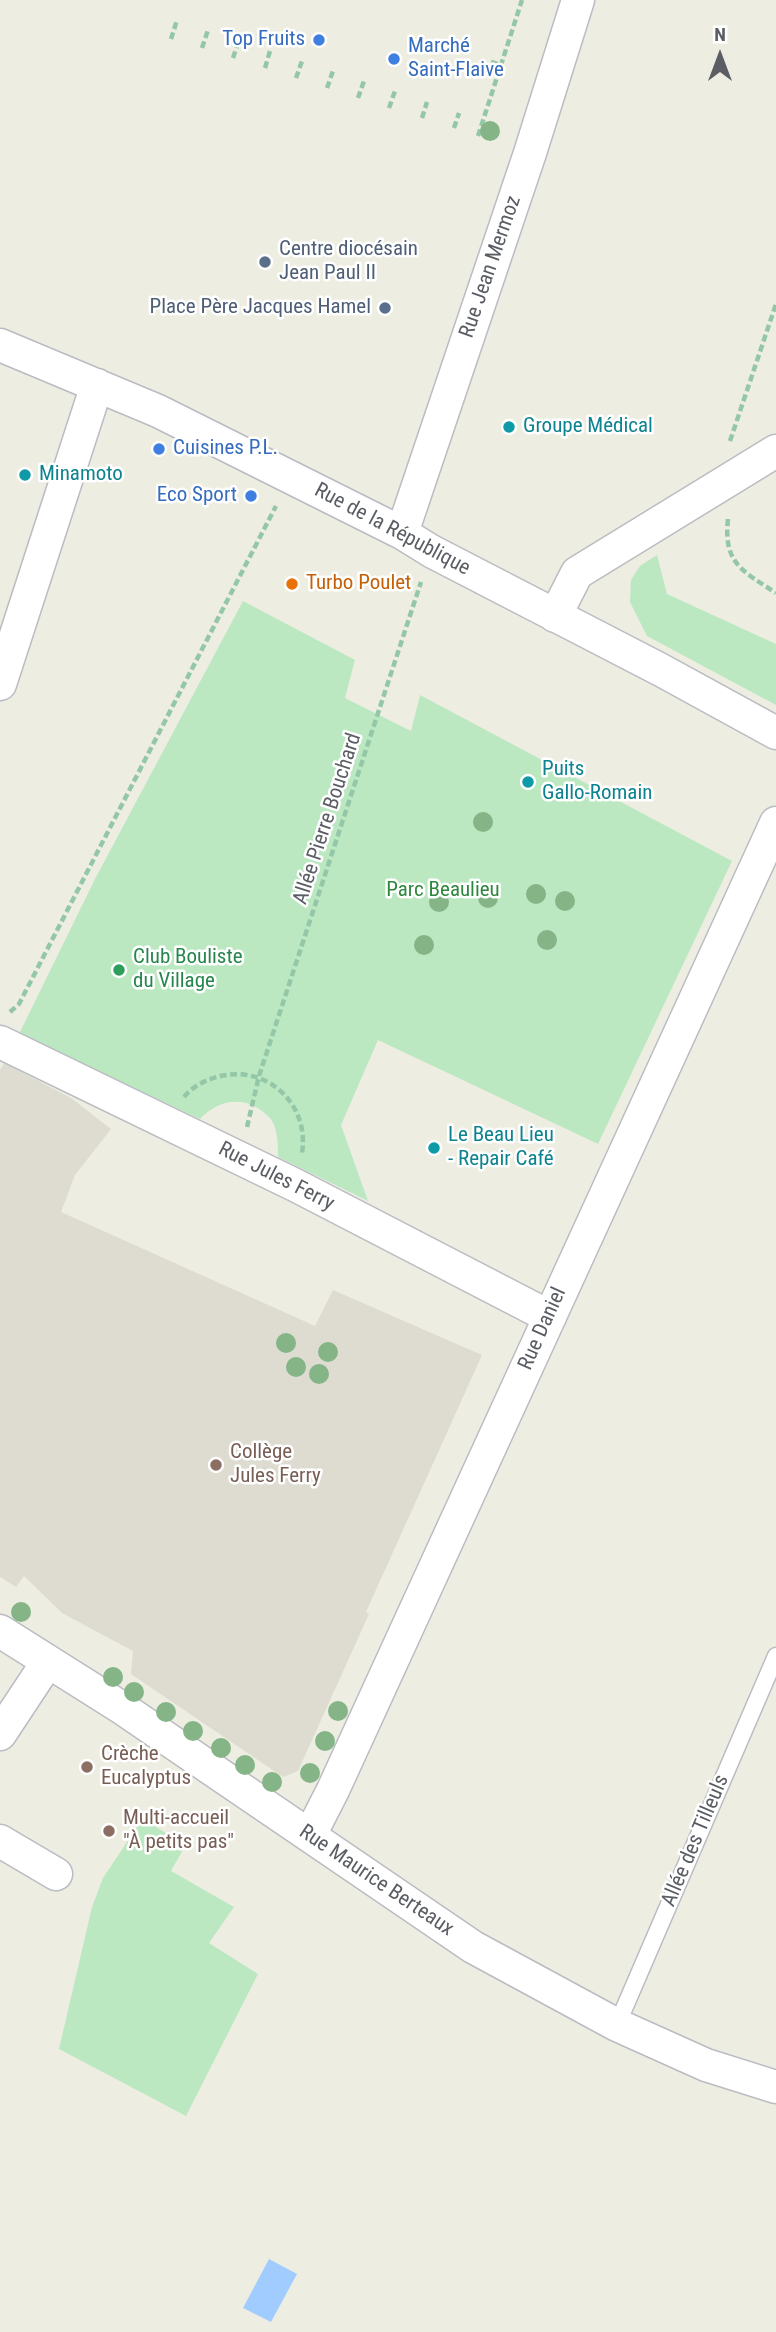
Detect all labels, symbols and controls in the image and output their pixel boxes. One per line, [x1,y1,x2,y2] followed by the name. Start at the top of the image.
[685,21,755,91] north arrow
[714,23,726,46] text: N
[222,27,305,53] place label: Top Fruits
[311,32,327,48] marker: Top Fruits
[408,34,504,84] place label: Marché Saint-Flaive
[386,51,402,67] marker: Marché Saint-Flaive
[455,193,527,341] street label: Rue Jean Mermoz
[279,237,418,287] place label: Centre diocésain Jean Paul II
[257,254,273,270] marker: Centre diocésain Jean Paul II
[150,295,371,321] place label: Place Père Jacques Hamel
[377,300,393,316] marker: Place Père Jacques Hamel
[523,414,653,440] place label: Groupe Médical
[501,419,517,435] marker: Groupe Médical
[173,436,278,462] place label: Cuisines P.L.
[151,441,167,457] marker: Cuisines P.L.
[39,462,123,488] place label: Minamoto
[17,467,33,483] marker: Minamoto
[310,478,474,582] street label: Rue de la République
[157,483,237,509] place label: Eco Sport
[243,488,259,504] marker: Eco Sport
[306,571,411,597] place label: Turbo Poulet
[284,576,300,592] marker: Turbo Poulet
[288,730,368,908] street label: Allée Pierre Bouchard
[542,757,652,807] place label: Puits Gallo-Romain
[520,774,536,790] marker: Puits Gallo-Romain
[386,878,500,904] park label: Parc Beaulieu
[133,945,242,995] place label: Club Bouliste du Village
[111,962,127,978] marker: Club Bouliste du Village
[448,1123,554,1173] place label: Le Beau Lieu - Repair Café
[214,1137,338,1217] street label: Rue Jules Ferry
[426,1140,442,1156] marker: Le Beau Lieu - Repair Café
[514,1284,572,1374] street label: Rue Daniel
[230,1440,321,1490] place label: Collège Jules Ferry
[208,1457,224,1473] marker: Collège Jules Ferry
[101,1742,191,1792] place label: Crèche Eucalyptus
[79,1759,95,1775] marker: Crèche Eucalyptus
[657,1771,735,1911] street label: Allée des Tilleuls
[123,1806,234,1856] place label: Multi-accueil "À petits pas"
[294,1820,458,1942] street label: Rue Maurice Berteaux
[101,1823,117,1839] marker: Multi-accueil "À petits pas"

